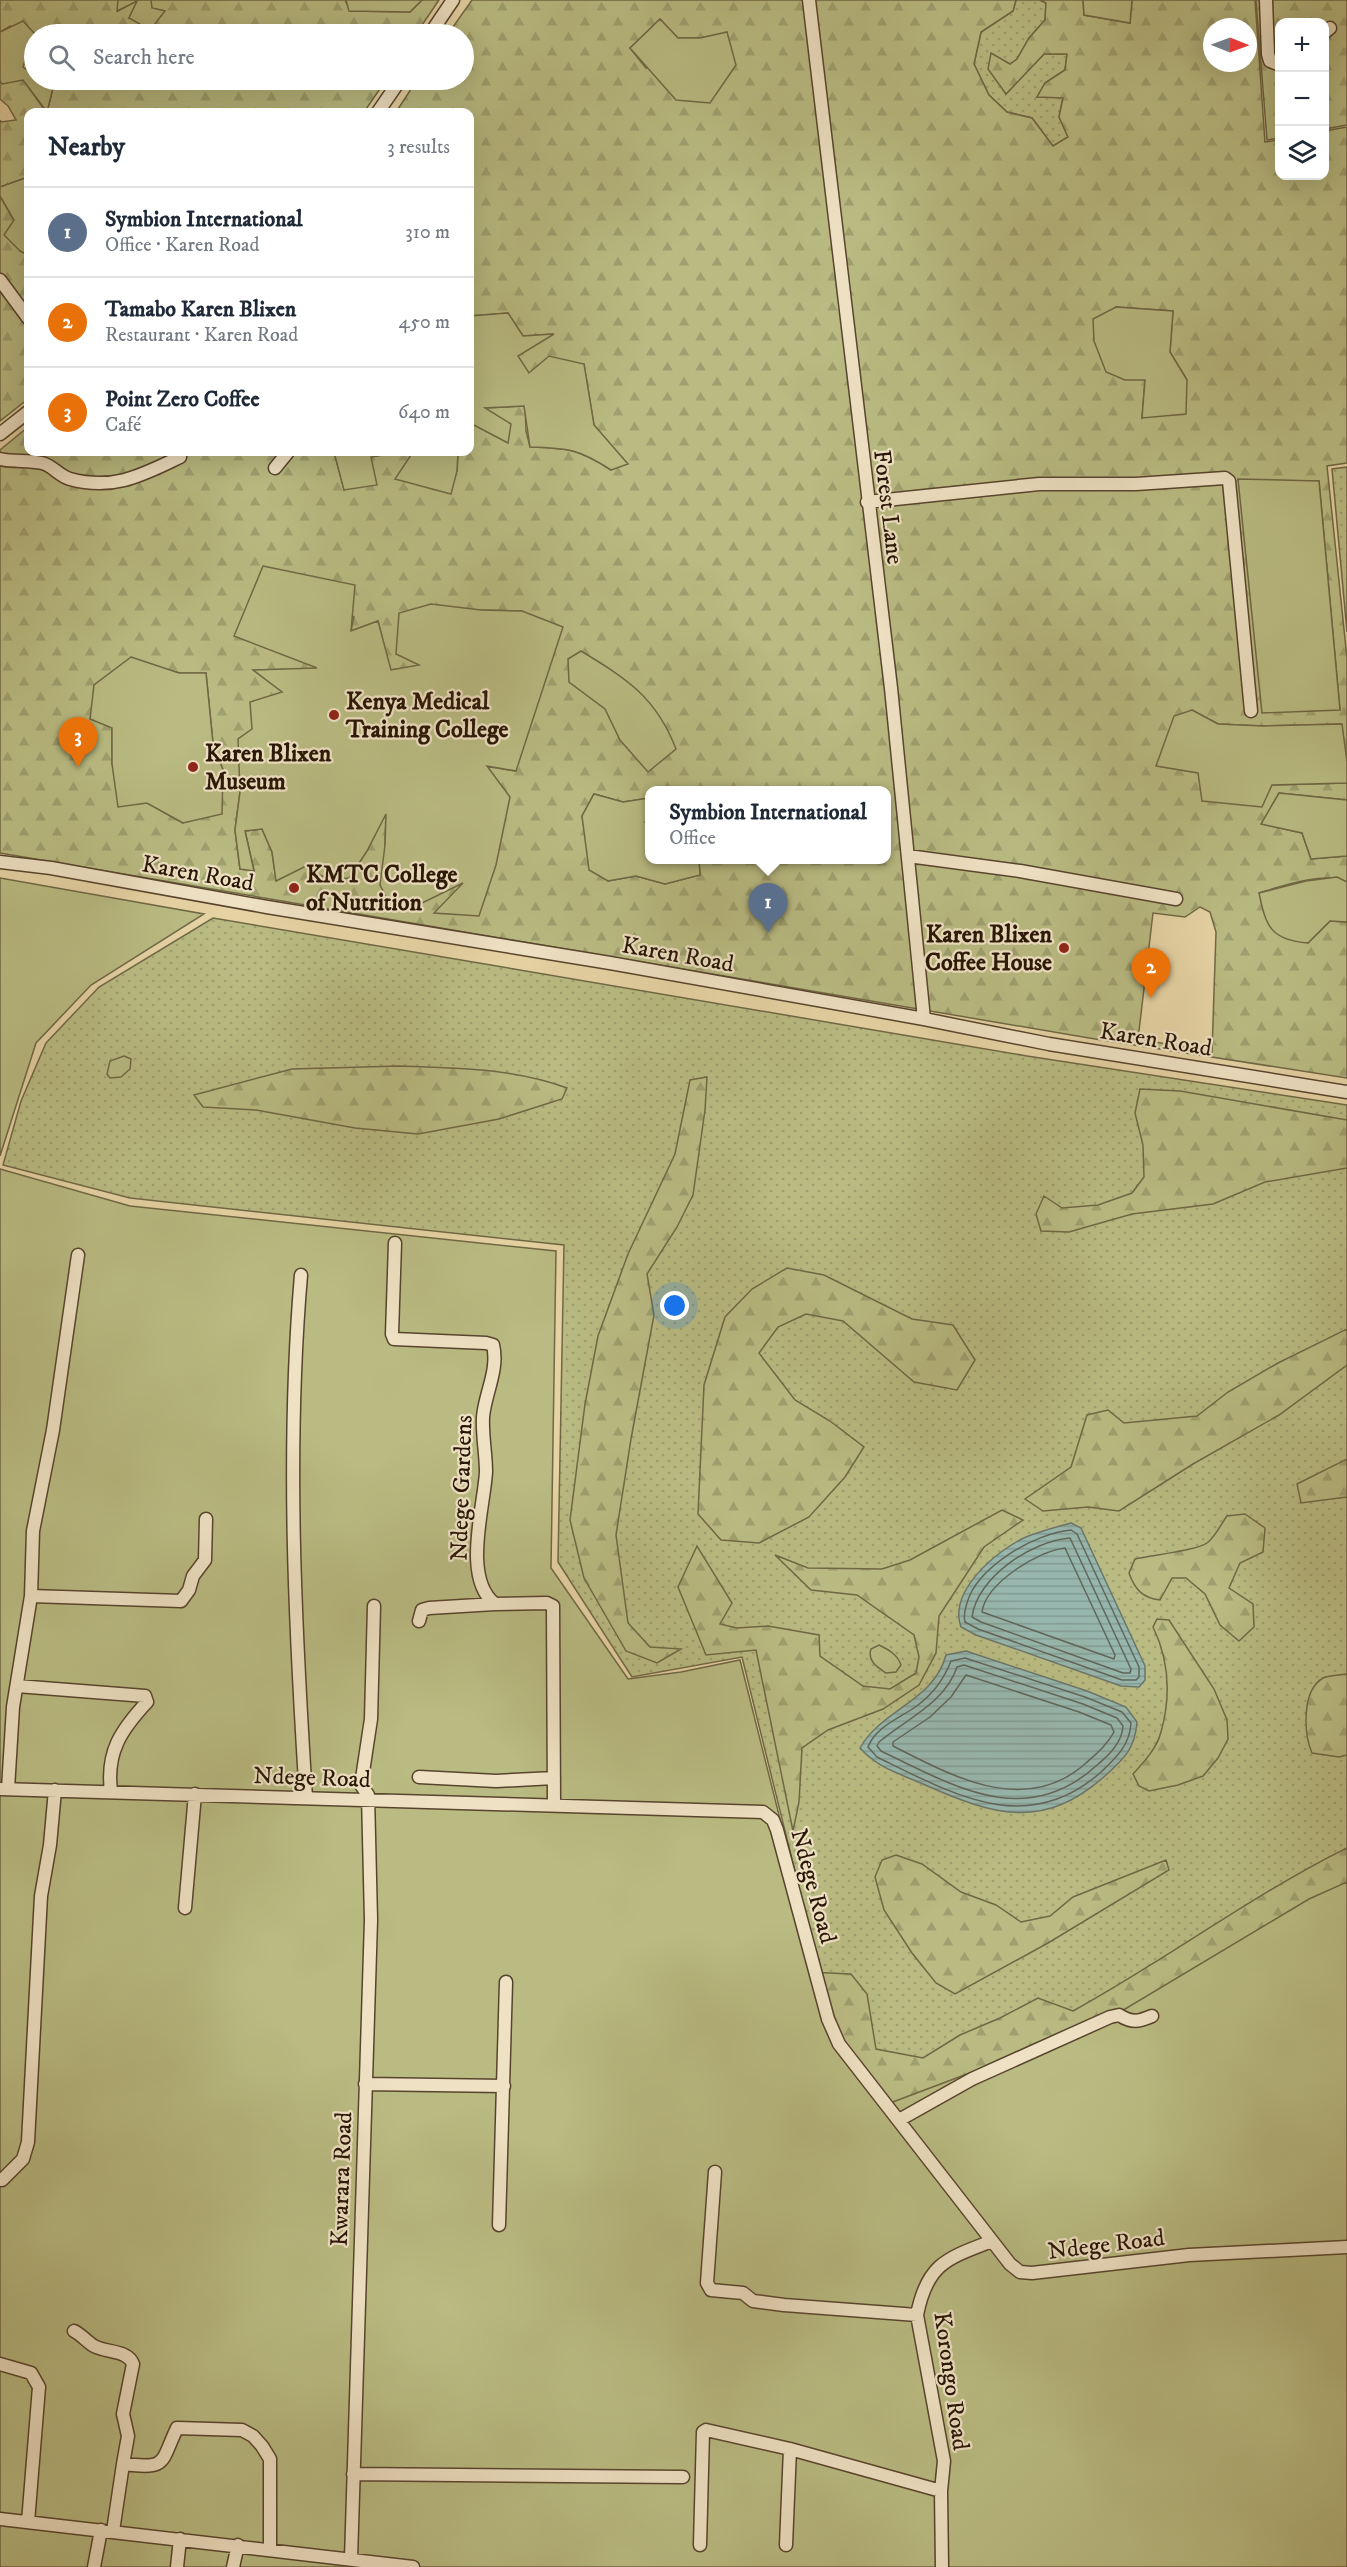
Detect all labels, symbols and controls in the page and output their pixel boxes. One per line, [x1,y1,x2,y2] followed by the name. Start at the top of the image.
[1203,18,1257,72] north arrow
[1275,18,1329,180] map controls
[1275,18,1329,72] button: +
[24,24,474,90] search box
[45,41,78,74] icon: search
[93,44,195,71] text: Search here
[1275,72,1329,126] button: −
[1275,126,1329,180] button: layers
[48,131,125,164] text: Nearby
[387,135,450,160] text: 3 results
[105,206,303,233] text: Symbion International
[64,220,71,245] text: 1
[405,220,450,245] text: 310 m
[105,233,259,258] text: Office · Karen Road
[105,296,296,323] text: Tamabo Karen Blixen
[63,310,72,335] text: 2
[399,310,450,335] text: 450 m
[105,323,298,348] text: Restaurant · Karen Road
[105,386,260,413] text: Point Zero Coffee
[64,400,71,425] text: 3
[398,400,450,425] text: 640 m
[105,413,141,438] text: Café
[866,448,910,566] street label: Forest Lane
[345,687,509,745] place label: Kenya Medical Training College
[327,708,341,722] marker: Kenya Medical Training College
[58,718,98,767] pin: 3
[205,739,332,797] place label: Karen Blixen Museum
[186,760,200,774] marker: Karen Blixen Museum
[645,786,891,864] popup
[669,799,867,826] text: Symbion International
[669,826,716,851] text: Office
[139,849,256,899] street label: Karen Road
[306,860,458,918] place label: KMTC College of Nutrition
[287,881,301,895] marker: KMTC College of Nutrition
[748,884,788,933] pin: 1
[925,920,1052,978] place label: Karen Blixen Coffee House
[619,930,736,980] street label: Karen Road
[1057,941,1071,955] marker: Karen Blixen Coffee House
[1132,948,1170,998] pin: 2
[1098,1016,1214,1064] street label: Karen Road
[660,1291,689,1320] your location
[444,1414,480,1562] street label: Ndege Gardens
[253,1761,371,1795] street label: Ndege Road
[783,1826,843,1947] street label: Ndege Road
[325,2111,359,2247] street label: Kwarara Road
[1046,2223,1166,2267] street label: Ndege Road
[926,2310,976,2452] street label: Korongo Road

